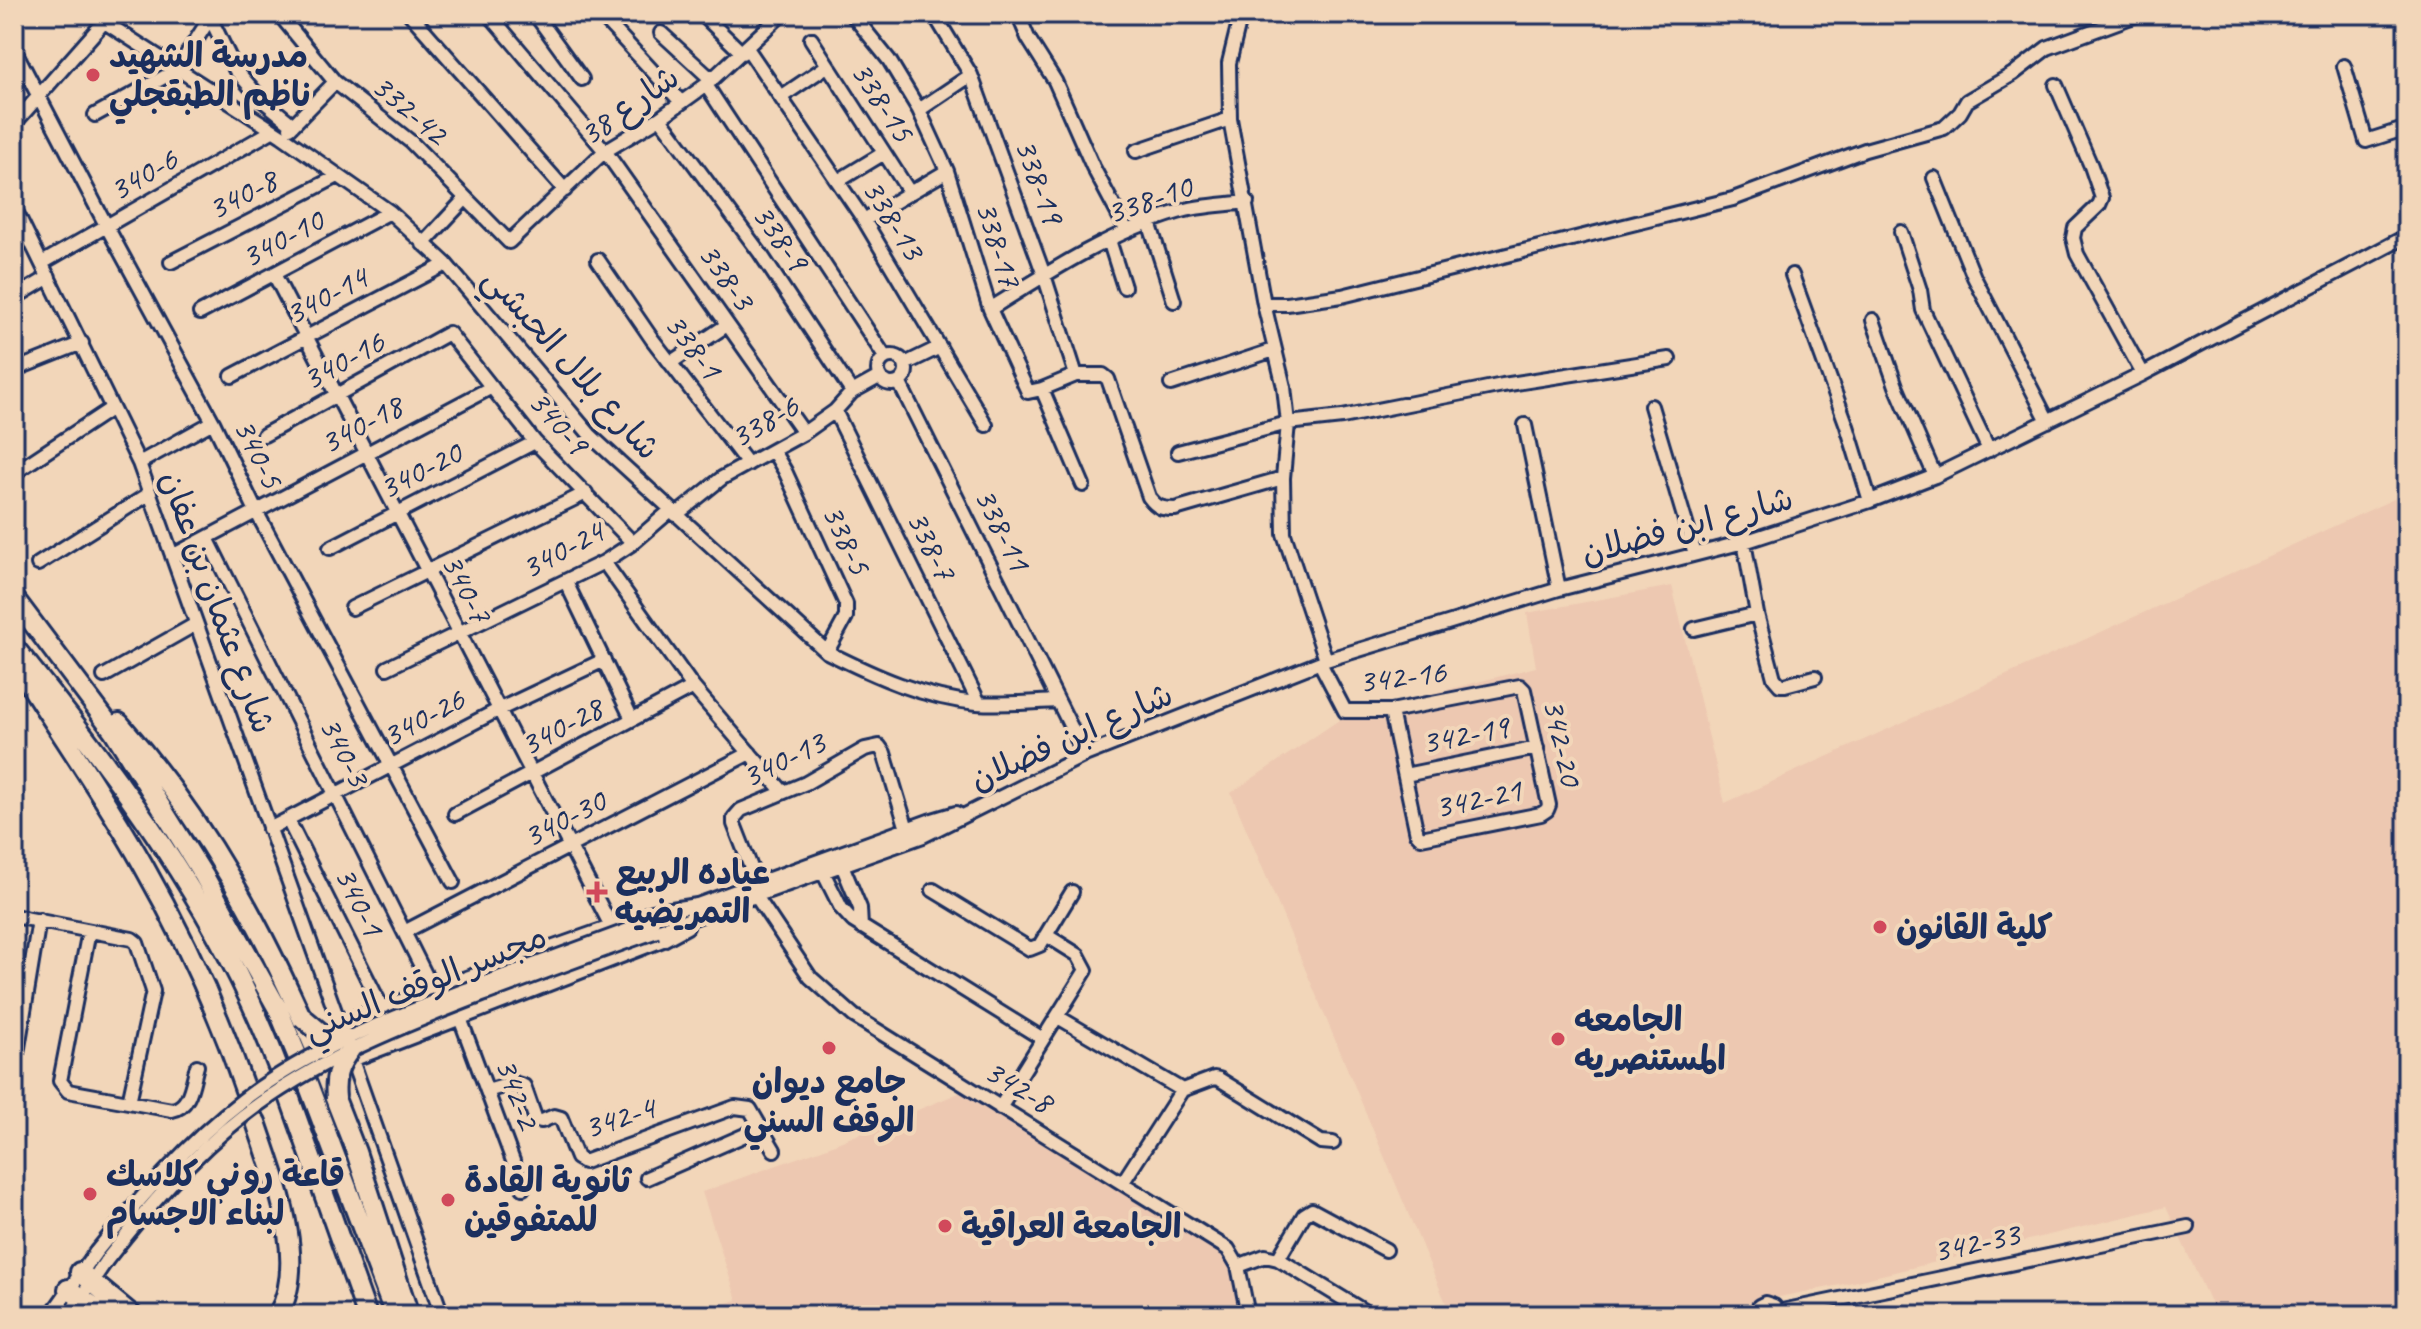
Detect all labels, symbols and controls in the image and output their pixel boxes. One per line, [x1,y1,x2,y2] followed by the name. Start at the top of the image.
[109,34,311,125] place label: مدرسة الشهيد ناظم الطبقجلي
[841,53,926,151] street label: 338-15
[571,55,689,156] street label: شارع 38
[363,64,459,156] street label: 332-42
[84,66,102,84] marker: مدرسة الشهيد ناظم الطبقجلي
[1005,132,1076,232] street label: 338-19
[101,136,187,211] street label: 340-6
[200,157,287,230] street label: 340-8
[1101,164,1200,234] street label: 338-10
[853,170,937,270] street label: 338-13
[743,195,821,281] street label: 338-9
[966,196,1033,294] street label: 338-17
[233,197,333,278] street label: 340-10
[689,234,767,320] street label: 338-3
[277,254,378,335] street label: 340-14
[468,257,670,474] street label: شارع بلال الحبشي
[655,304,734,389] street label: 338-1
[294,319,393,400] street label: 340-16
[519,381,601,465] street label: 340-9
[312,383,413,464] street label: 340-18
[722,383,808,458] street label: 338-6
[224,411,295,496] street label: 340-5
[371,430,471,509] street label: 340-20
[149,465,285,740] street label: شارع عثمان بن عفان
[1576,476,1798,576] street label: شارع ابن فضلان
[964,480,1042,579] street label: 338-11
[812,497,882,582] street label: 338-5
[897,503,968,588] street label: 338-7
[513,508,614,589] street label: 340-24
[431,546,503,631] street label: 340-7
[1356,649,1450,703] street label: 342-16
[963,672,1180,802] street label: شارع ابن فضلان
[374,677,473,757] street label: 340-26
[512,685,613,766] street label: 340-28
[1533,695,1594,792] street label: 342-20
[1418,704,1515,763] street label: 342-19
[309,709,382,795] street label: 340-3
[734,719,834,798] street label: 340-13
[1431,768,1527,828] street label: 342-21
[515,778,615,857] street label: 340-30
[615,851,770,933] place label: عياده الربيع التمريضيه
[325,859,396,944] street label: 340-1
[586,881,608,903] marker: عياده الربيع التمريضيه
[1896,906,2053,950] place label: كلية القانون
[297,914,556,1058] street label: مجسر الوقف السني
[1871,918,1889,936] marker: كلية القانون
[1574,998,1726,1080] place label: الجامعه المستنصريه
[1549,1030,1567,1048] marker: الجامعه المستنصريه
[820,1039,838,1057] marker: جامع ديوان الوقف السني
[977,1049,1064,1125] street label: 342-8
[485,1052,551,1137] street label: 342-2
[744,1060,914,1151] place label: جامع ديوان الوقف السني
[578,1084,664,1149] street label: 342-4
[106,1153,345,1239] place label: قاعة روني كلاسك لبناء الاجسام
[464,1159,633,1241] place label: ثانوية القادة للمتفوقين
[81,1185,99,1203] marker: قاعة روني كلاسك لبناء الاجسام
[439,1191,457,1209] marker: ثانوية القادة للمتفوقين
[961,1205,1181,1248] place label: الجامعة العراقية
[1929,1211,2026,1272] street label: 342-33
[936,1217,954,1235] marker: الجامعة العراقية

